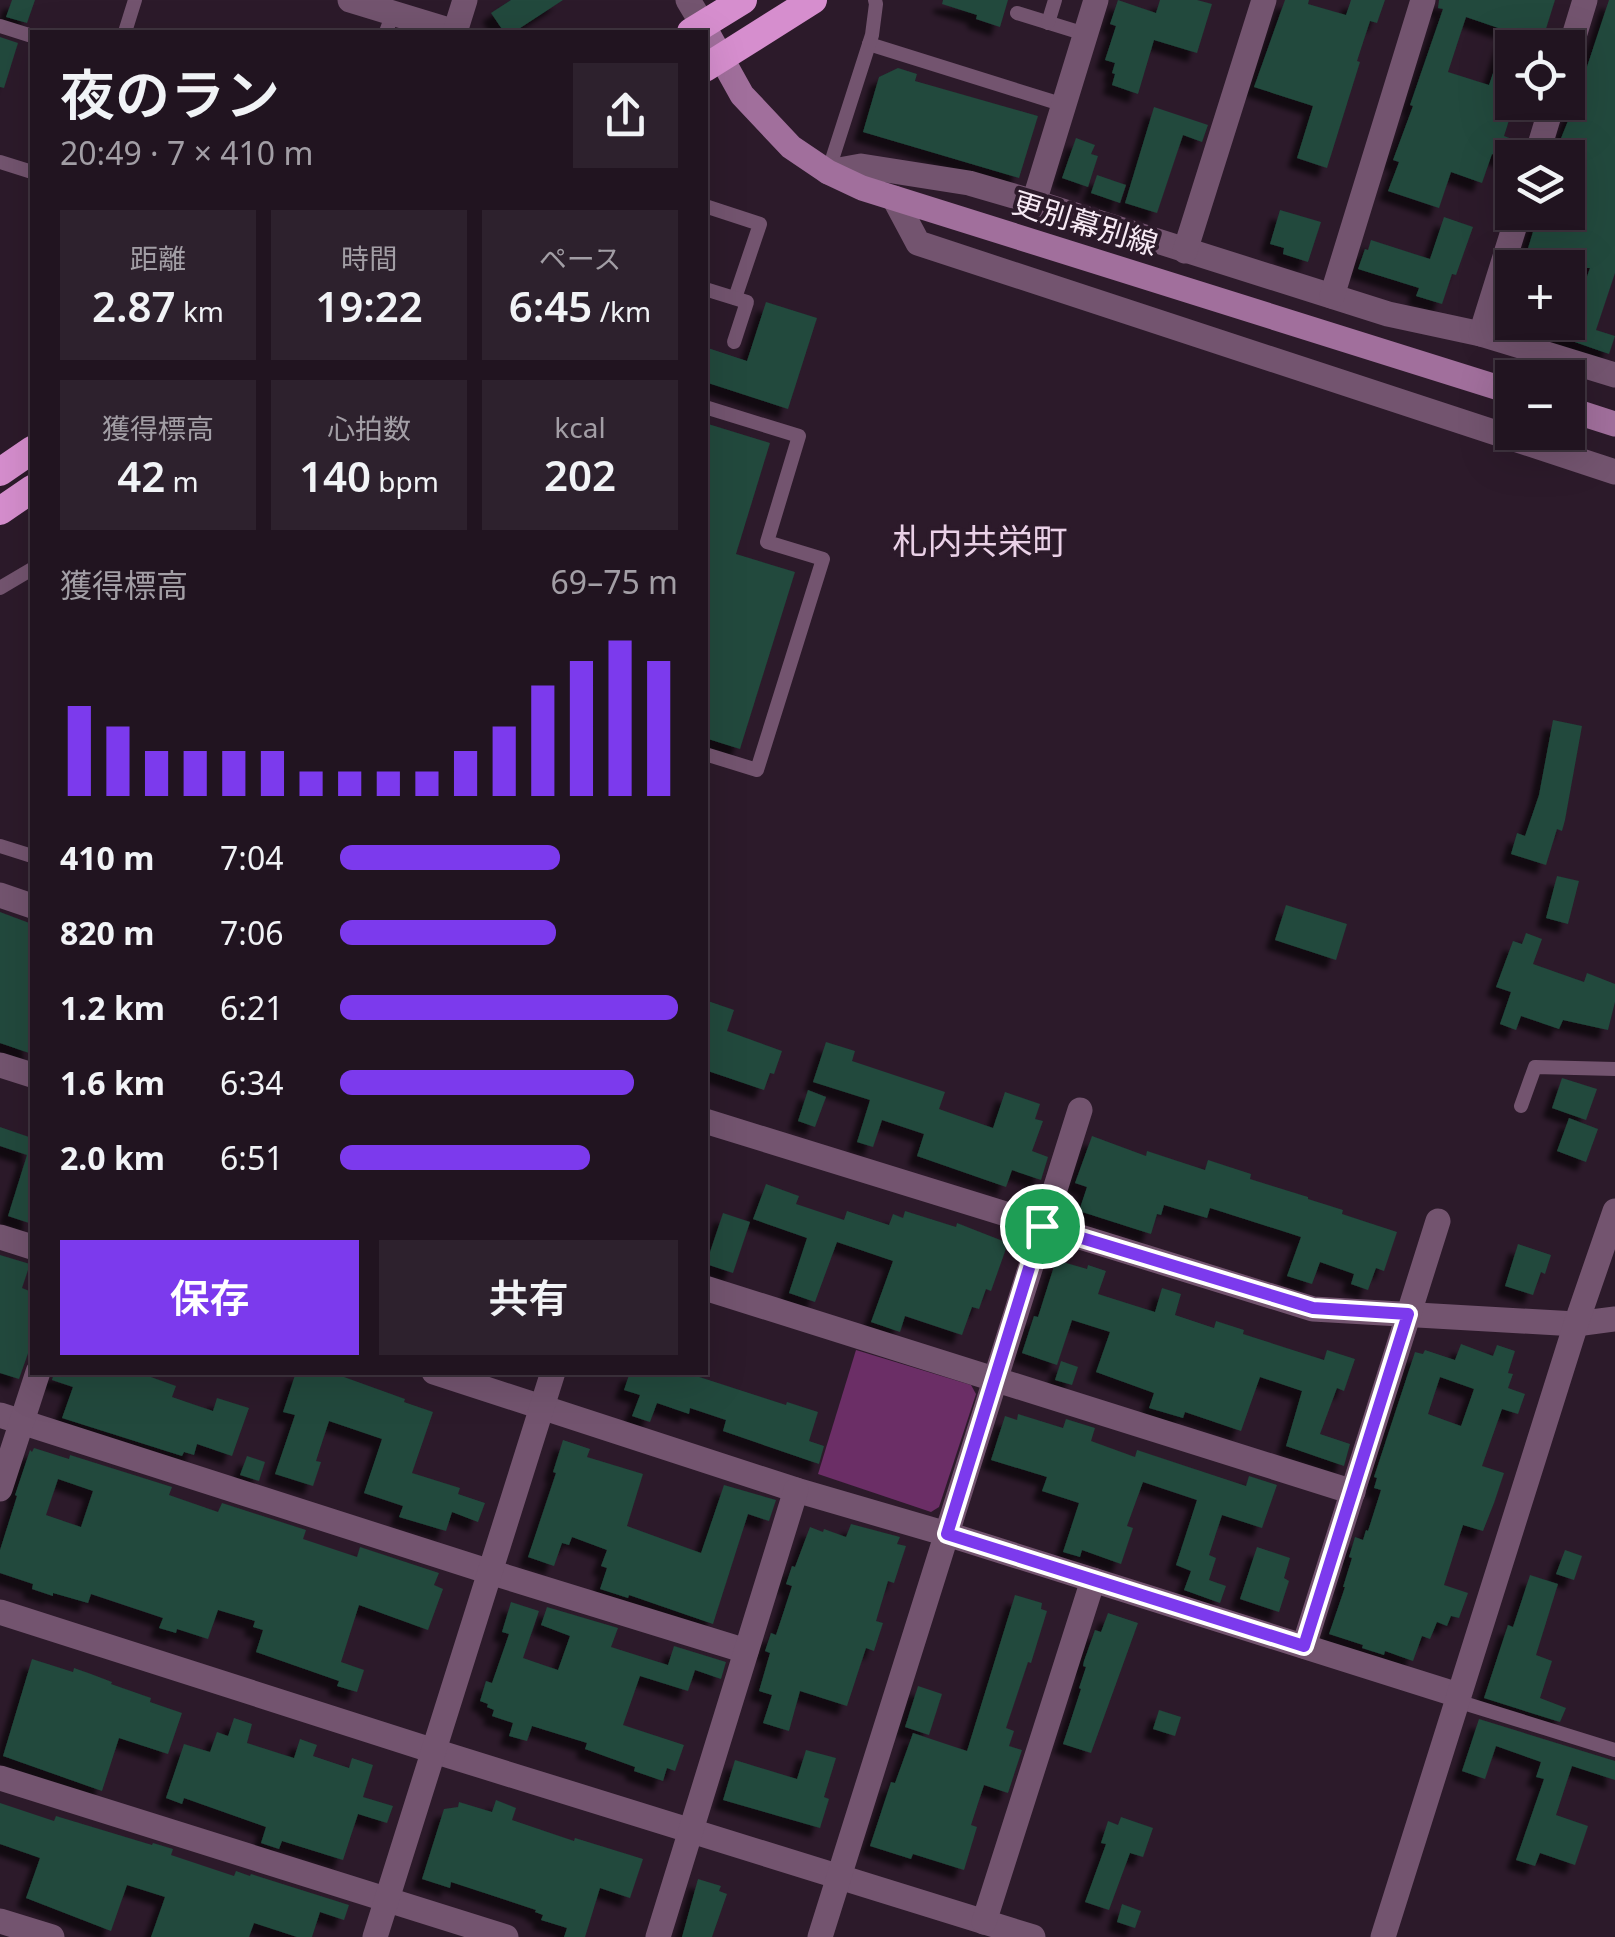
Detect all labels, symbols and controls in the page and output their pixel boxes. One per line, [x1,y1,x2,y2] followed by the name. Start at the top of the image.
[1495,30,1585,450] map controls
[1495,30,1585,120] button: locate
[60,56,280,131] text: 夜のラン
[573,63,678,168] button: share
[60,131,313,174] text: 20:49 · 7 × 410 m
[1495,140,1585,230] button: layers
[1008,181,1163,264] street label: 更別幕別線
[130,239,186,277] text: 距離
[341,239,397,277] text: 時間
[539,239,621,277] text: ペース
[1495,250,1585,340] button: +
[92,277,176,334] text: 2.87
[315,277,423,334] text: 19:22
[509,277,592,334] text: 6:45
[176,292,224,330] text: km
[592,292,651,330] text: /km
[1495,360,1585,450] button: −
[554,408,606,446] text: kcal
[102,409,214,447] text: 獲得標高
[327,409,411,447] text: 心拍数
[544,446,616,503] text: 202
[117,447,165,504] text: 42
[299,447,371,504] text: 140
[165,462,199,500] text: m
[371,462,439,500] text: bpm
[892,517,1068,564] district label: 札内共栄町
[551,560,678,603] text: 69–75 m
[60,563,188,606] text: 獲得標高
[60,836,154,879] text: 410 m
[220,836,284,879] text: 7:04
[60,911,154,954] text: 820 m
[220,911,284,954] text: 7:06
[60,986,165,1029] text: 1.2 km
[220,986,284,1029] text: 6:21
[60,1061,165,1104] text: 1.6 km
[220,1061,284,1104] text: 6:34
[60,1136,165,1179] text: 2.0 km
[220,1136,284,1179] text: 6:51
[1000,1184,1085,1269] pin
[1015,1199,1070,1254] icon: arrive
[60,1240,359,1355] button: 保存
[379,1240,678,1355] button: 共有

